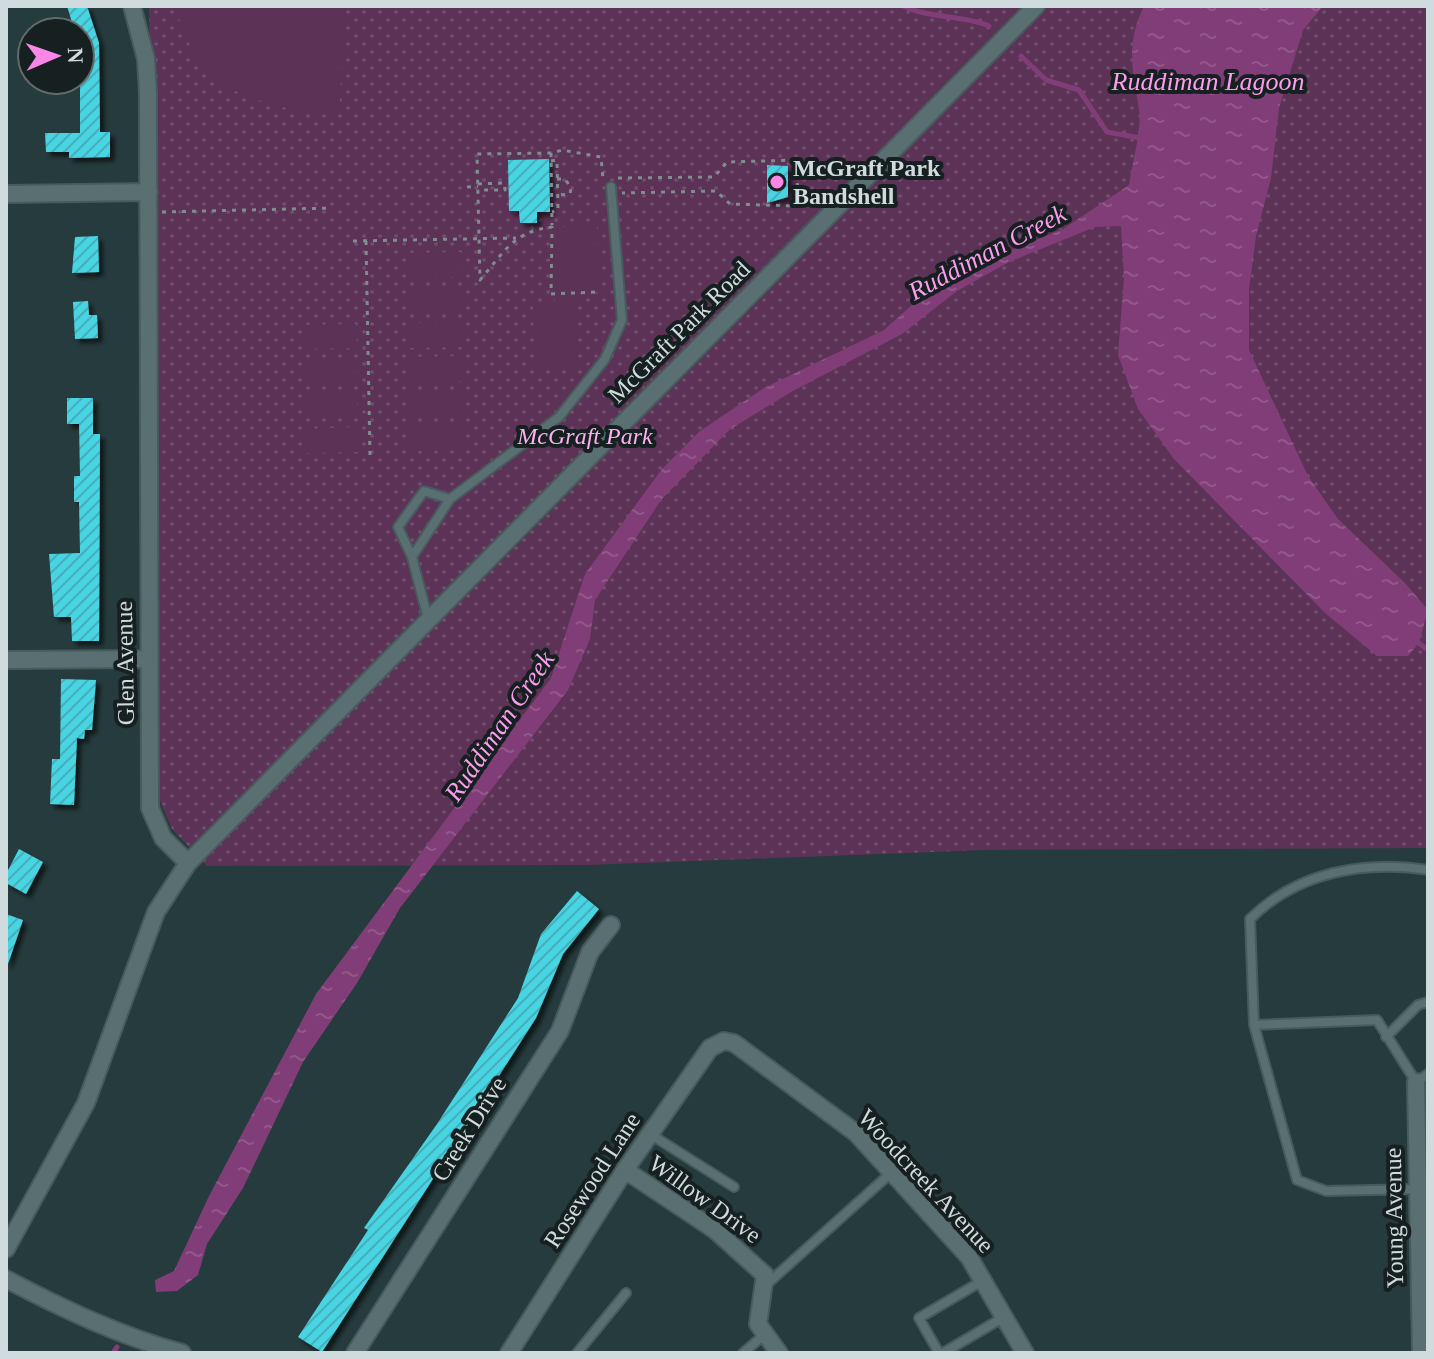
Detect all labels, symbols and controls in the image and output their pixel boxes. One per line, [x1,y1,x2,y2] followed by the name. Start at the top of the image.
[16,16,96,96] north arrow
[63,47,88,64] text: N
[1111,67,1304,96] water label: Ruddiman Lagoon
[793,155,941,209] place label: McGraft Park Bandshell
[768,173,786,191] marker: McGraft Park Bandshell
[903,198,1071,307] water label: Ruddiman Creek
[603,256,755,408] street label: McGraft Park Road
[516,423,653,449] park label: McGraft Park
[111,601,139,725] street label: Glen Avenue
[438,645,560,808] water label: Ruddiman Creek
[427,1072,511,1186] street label: Creek Drive
[853,1104,999,1258] street label: Woodcreek Avenue
[539,1108,645,1252] street label: Rosewood Lane
[1380,1148,1408,1288] street label: Young Avenue
[644,1150,766,1248] street label: Willow Drive

